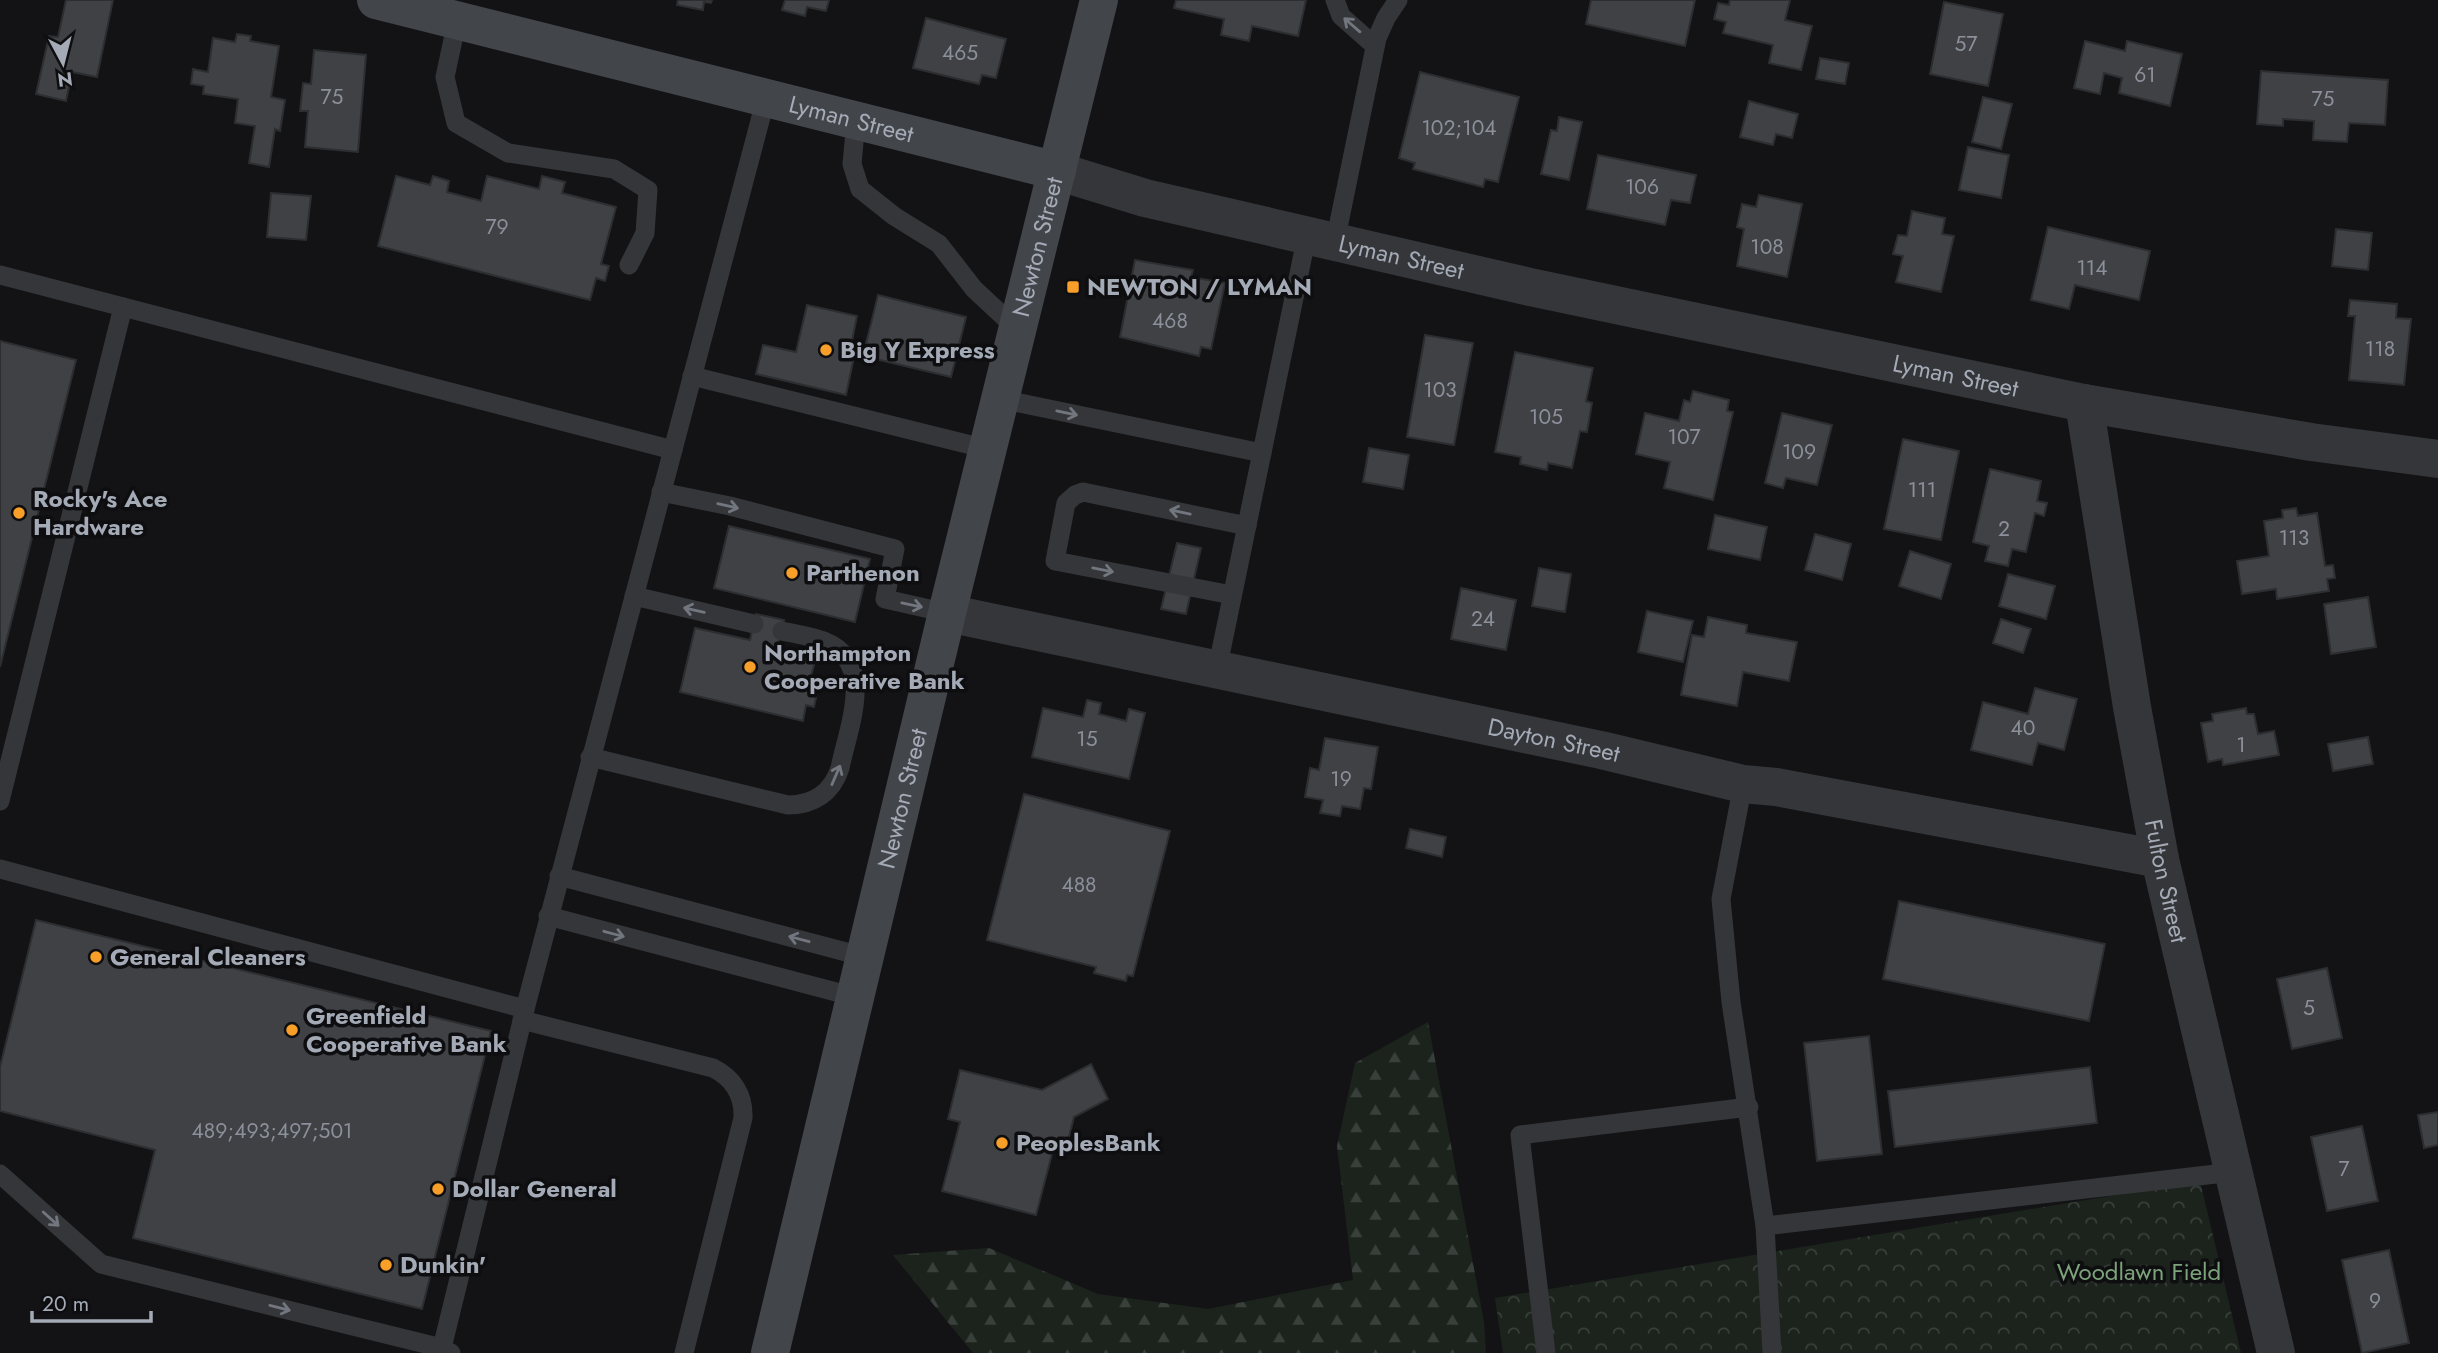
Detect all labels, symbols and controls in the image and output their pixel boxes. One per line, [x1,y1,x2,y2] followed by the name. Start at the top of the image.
[1343,17,1361,33] one-way arrow
[28,28,98,98] north arrow
[1955,29,1977,59] house number: 57
[942,38,978,68] house number: 465
[2134,60,2156,90] house number: 61
[56,65,74,94] text: N
[321,82,343,112] house number: 75
[2312,84,2334,114] house number: 75
[785,86,918,151] street label: Lyman Street
[1421,113,1497,143] house number: 102;104
[1625,172,1659,202] house number: 106
[1003,173,1072,320] street label: Newton Street
[485,212,509,242] house number: 79
[1335,225,1468,288] street label: Lyman Street
[1750,232,1784,262] house number: 108
[2076,253,2108,283] house number: 114
[1087,269,1312,304] place label: NEWTON / LYMAN
[1065,279,1081,295] marker: NEWTON / LYMAN
[1152,306,1188,336] house number: 468
[840,332,995,367] place label: Big Y Express
[2365,334,2395,364] house number: 118
[818,342,834,358] marker: Big Y Express
[1890,345,2022,406] street label: Lyman Street
[1423,375,1457,405] house number: 103
[1529,402,1563,432] house number: 105
[1055,406,1078,420] one-way arrow
[1667,422,1701,452] house number: 107
[1782,437,1816,467] house number: 109
[1908,475,1936,505] house number: 111
[33,481,168,544] place label: Rocky's Ace Hardware
[716,500,739,513] one-way arrow
[1169,504,1192,518] one-way arrow
[11,505,27,521] marker: Rocky's Ace Hardware
[1998,514,2010,544] house number: 2
[2279,523,2309,553] house number: 113
[806,555,920,590] place label: Parthenon
[1091,564,1114,577] one-way arrow
[784,565,800,581] marker: Parthenon
[900,599,923,613] one-way arrow
[683,603,706,616] one-way arrow
[1471,604,1495,634] house number: 24
[764,635,965,698] place label: Northampton Cooperative Bank
[742,659,758,675] marker: Northampton Cooperative Bank
[1485,709,1624,771] street label: Dayton Street
[2011,713,2035,743] house number: 40
[1076,724,1098,754] house number: 15
[868,725,936,872] street label: Newton Street
[2236,730,2246,760] house number: 1
[1330,764,1352,794] house number: 19
[830,765,843,786] one-way arrow
[2136,816,2197,946] street label: Fulton Street
[1061,870,1097,900] house number: 488
[603,928,625,941] one-way arrow
[788,932,811,945] one-way arrow
[110,939,306,974] place label: General Cleaners
[88,949,104,965] marker: General Cleaners
[2303,993,2315,1023] house number: 5
[306,998,507,1061] place label: Greenfield Cooperative Bank
[284,1022,300,1038] marker: Greenfield Cooperative Bank
[191,1116,353,1146] house number: 489;493;497;501
[1016,1125,1161,1160] place label: PeoplesBank
[994,1135,1010,1151] marker: PeoplesBank
[2338,1154,2350,1184] house number: 7
[452,1171,617,1206] place label: Dollar General
[430,1181,446,1197] marker: Dollar General
[42,1211,60,1227] one-way arrow
[400,1247,486,1282] place label: Dunkin'
[2057,1254,2221,1289] park label: Woodlawn Field
[378,1257,394,1273] marker: Dunkin'
[32,1280,150,1324] scale bar
[2369,1286,2381,1316] house number: 9
[42,1289,89,1319] text: 20 m
[268,1302,291,1315] one-way arrow

